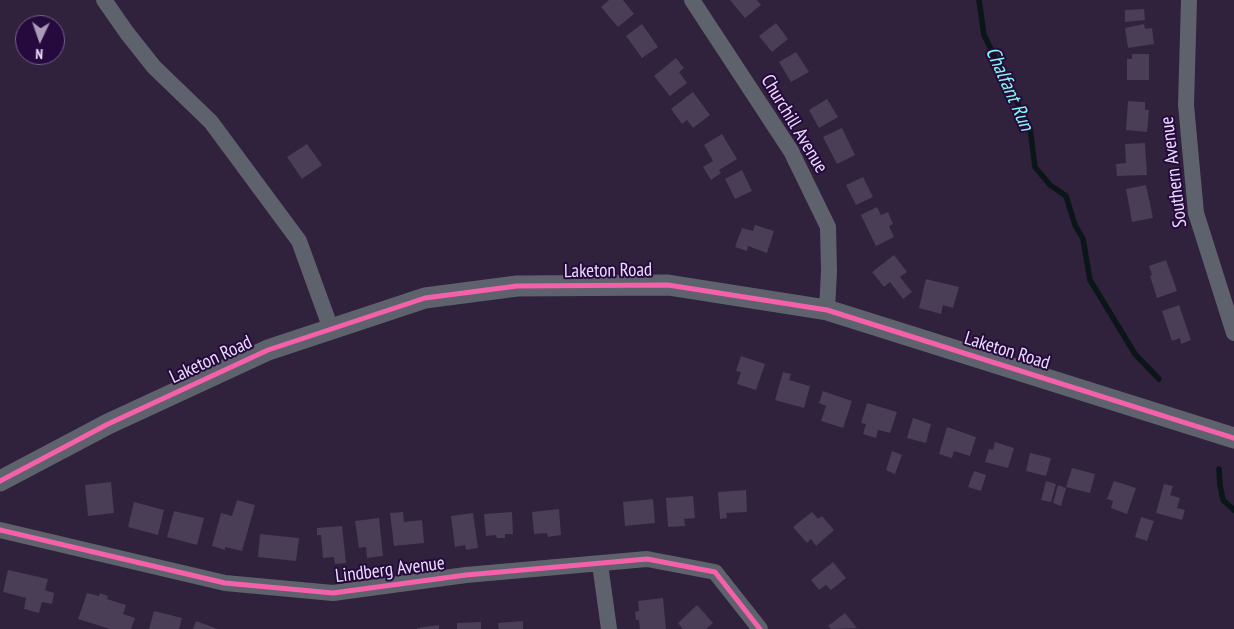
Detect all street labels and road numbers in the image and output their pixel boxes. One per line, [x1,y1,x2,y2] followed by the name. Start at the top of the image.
[756,71,832,177] street label: Churchill Avenue
[1156,115,1192,229] street label: Southern Avenue
[564,259,652,283] street label: Laketon Road
[961,327,1053,375] street label: Laketon Road
[166,331,256,389] street label: Laketon Road
[334,552,446,588] street label: Lindberg Avenue

